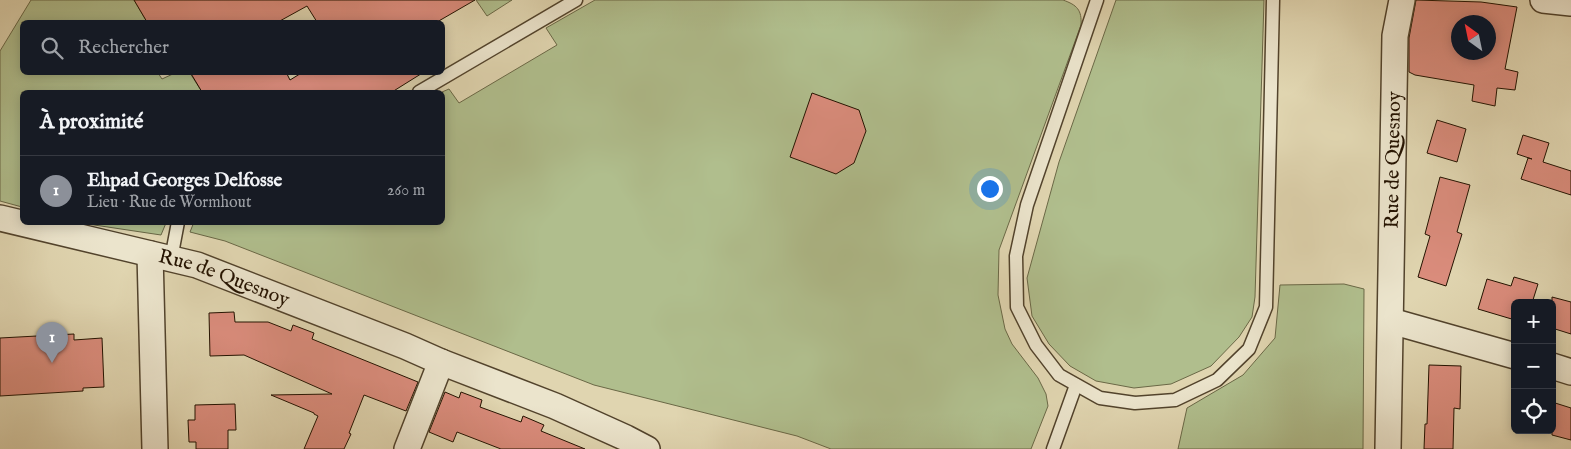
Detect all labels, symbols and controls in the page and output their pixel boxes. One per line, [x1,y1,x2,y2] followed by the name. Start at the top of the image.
[1451,15,1496,60] north arrow
[20,20,445,75] search box
[38,34,66,62] icon: search
[78,36,169,60] text: Rechercher
[1379,91,1407,229] street label: Rue de Quesnoy
[40,109,143,136] text: À proximité
[87,169,282,193] text: Ehpad Georges Delfosse
[977,176,1003,202] your location
[53,181,59,201] text: 1
[387,181,425,201] text: 260 m
[87,193,251,213] text: Lieu · Rue de Wormhout
[156,244,293,312] street label: Rue de Quesnoy
[1511,299,1556,434] map controls
[1511,299,1556,344] button: +
[36,322,68,363] pin: 1
[1511,344,1556,389] button: −
[1511,389,1556,434] button: locate

